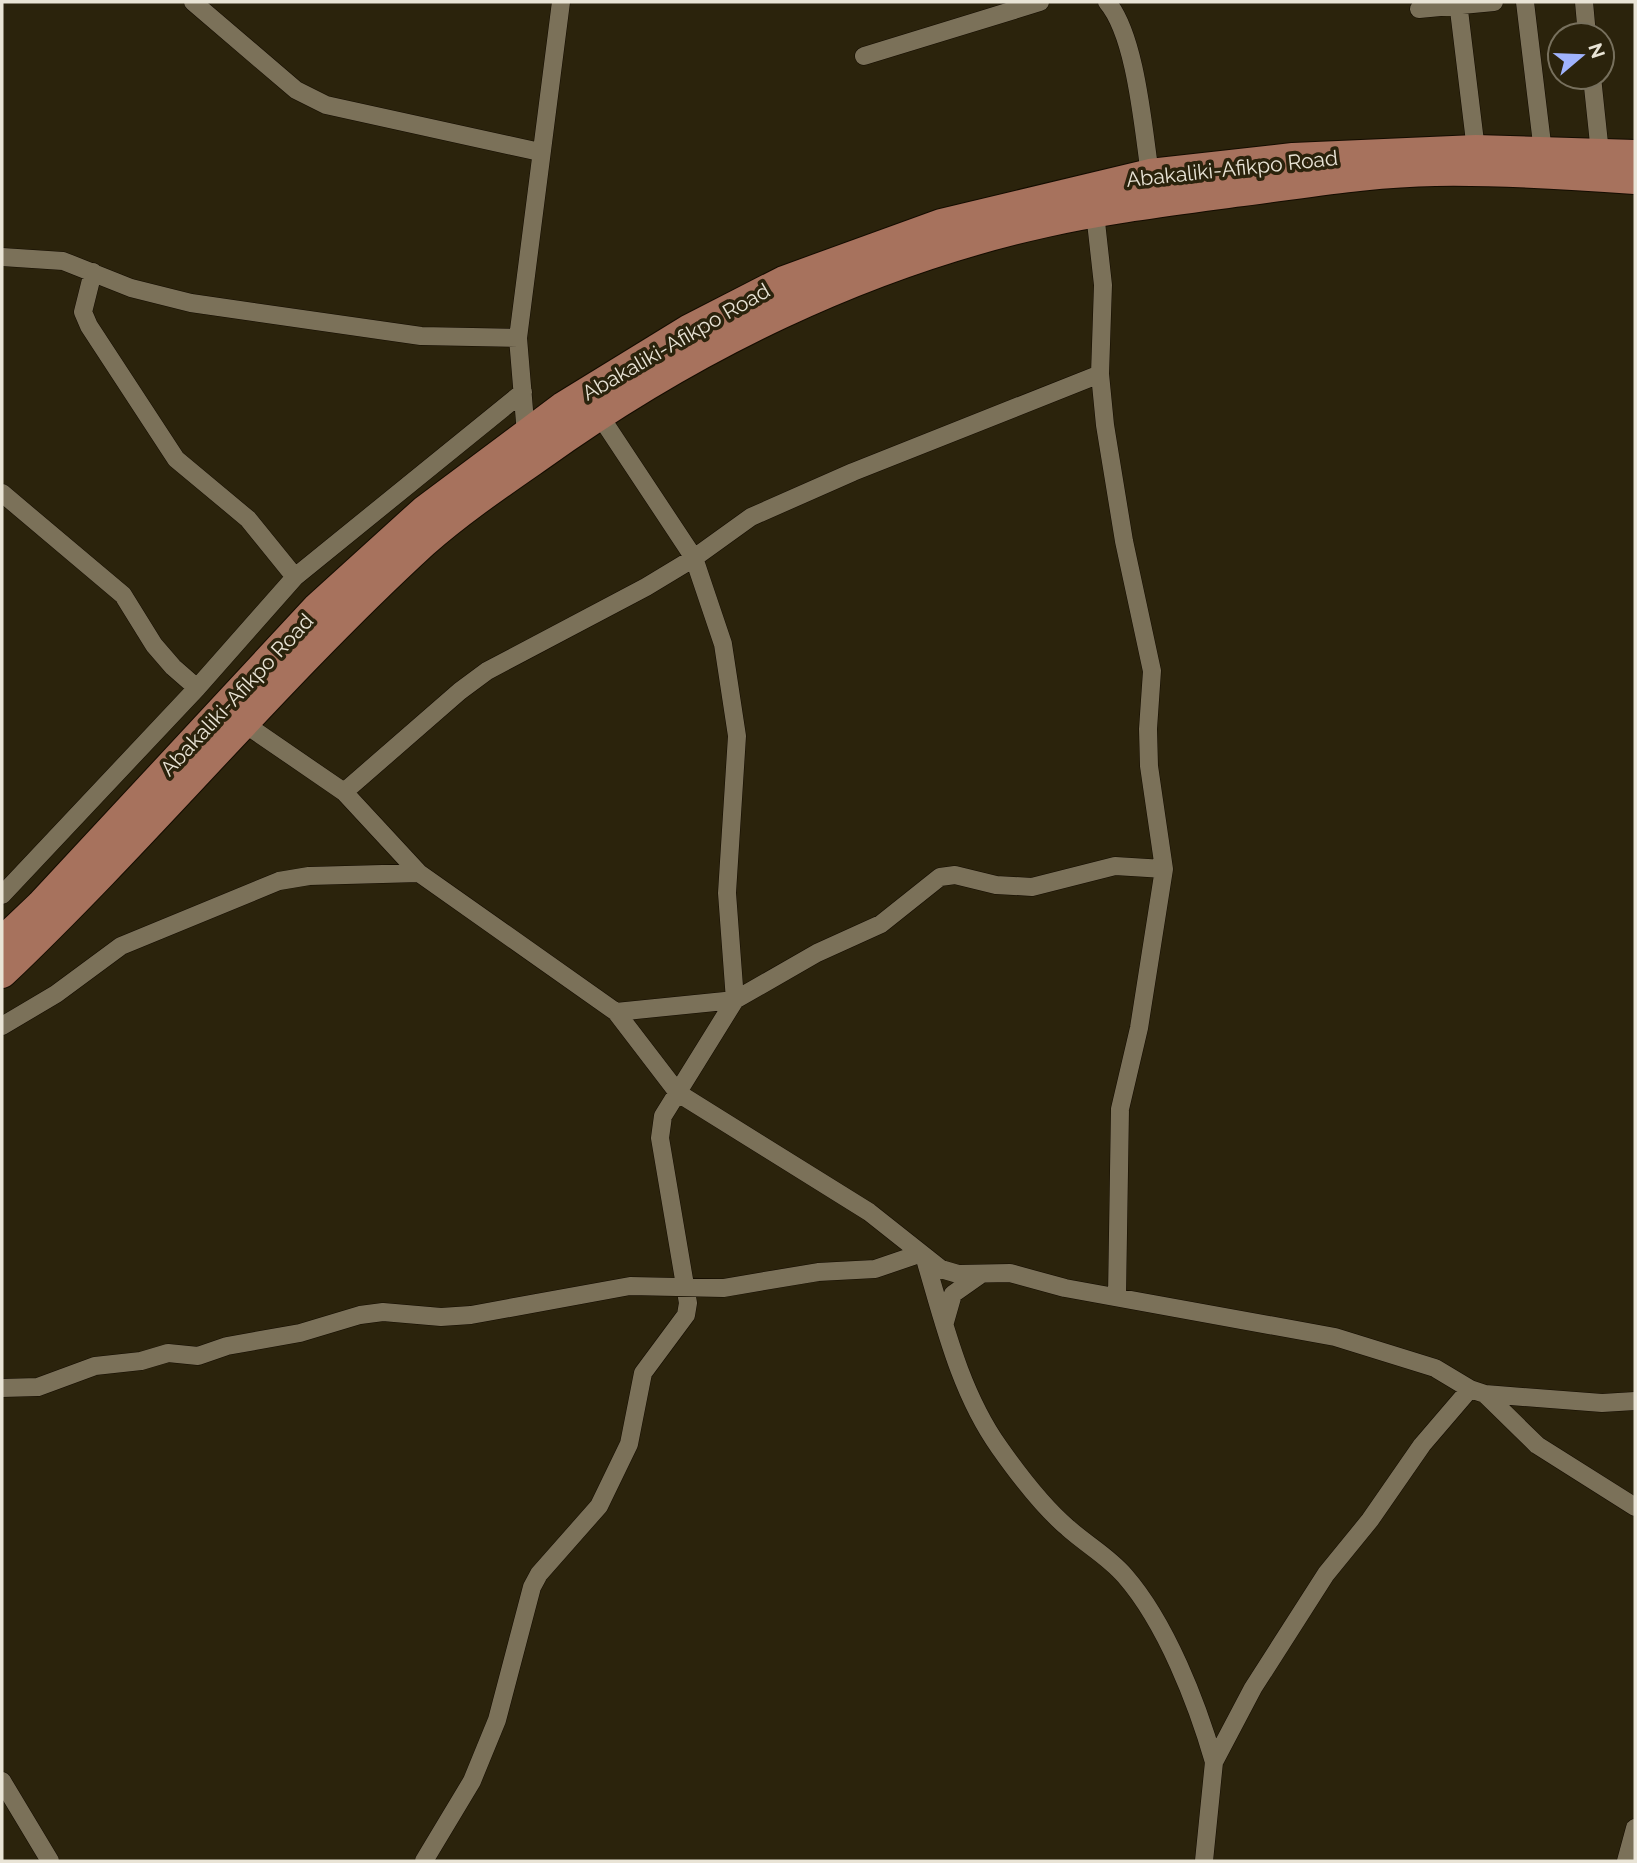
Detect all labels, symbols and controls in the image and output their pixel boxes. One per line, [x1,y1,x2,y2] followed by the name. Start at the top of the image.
[1546,21,1616,91] north arrow
[1584,40,1610,61] text: N
[1125,145,1339,192] street label: Abakaliki-Afikpo Road
[577,278,774,406] street label: Abakaliki-Afikpo Road
[155,608,318,781] street label: Abakaliki-Afikpo Road

